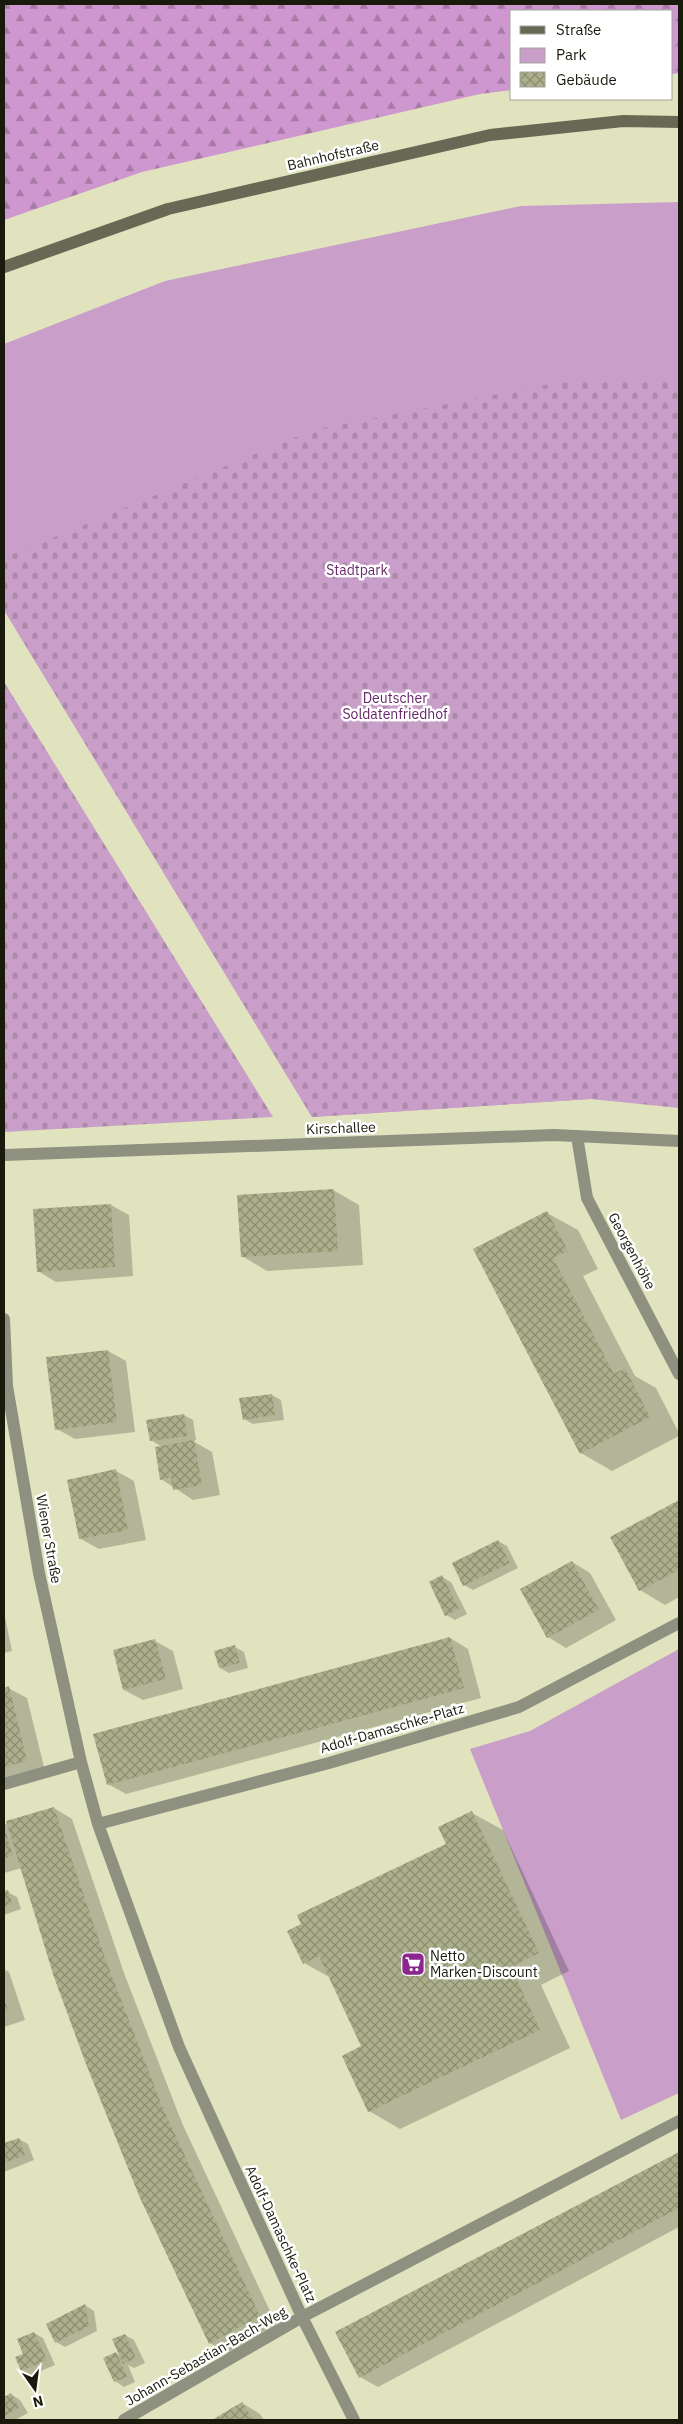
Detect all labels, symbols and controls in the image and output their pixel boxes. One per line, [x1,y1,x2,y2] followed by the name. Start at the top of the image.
[510,10,673,100] legend
[556,20,601,39] text: Straße
[556,45,586,64] text: Park
[556,70,617,89] text: Gebäude
[285,136,381,174] street label: Bahnhofstraße
[326,561,388,579] park label: Stadtpark
[342,689,448,723] park label: Deutscher Soldatenfriedhof
[306,1118,376,1138] street label: Kirschallee
[604,1209,660,1293] street label: Georgenhöhe
[32,1493,66,1585] street label: Wiener Straße
[318,1699,467,1757] street label: Adolf-Damaschke-Platz
[430,1947,538,1981] place label: Netto Marken-Discount
[400,1951,426,1977] supermarket icon: Netto Marken-Discount
[241,2163,321,2306] street label: Adolf-Damaschke-Platz
[122,2302,291,2410] street label: Johann-Sebastian-Bach-Weg
[10,2364,60,2414] north arrow
[31,2392,45,2412] text: N

